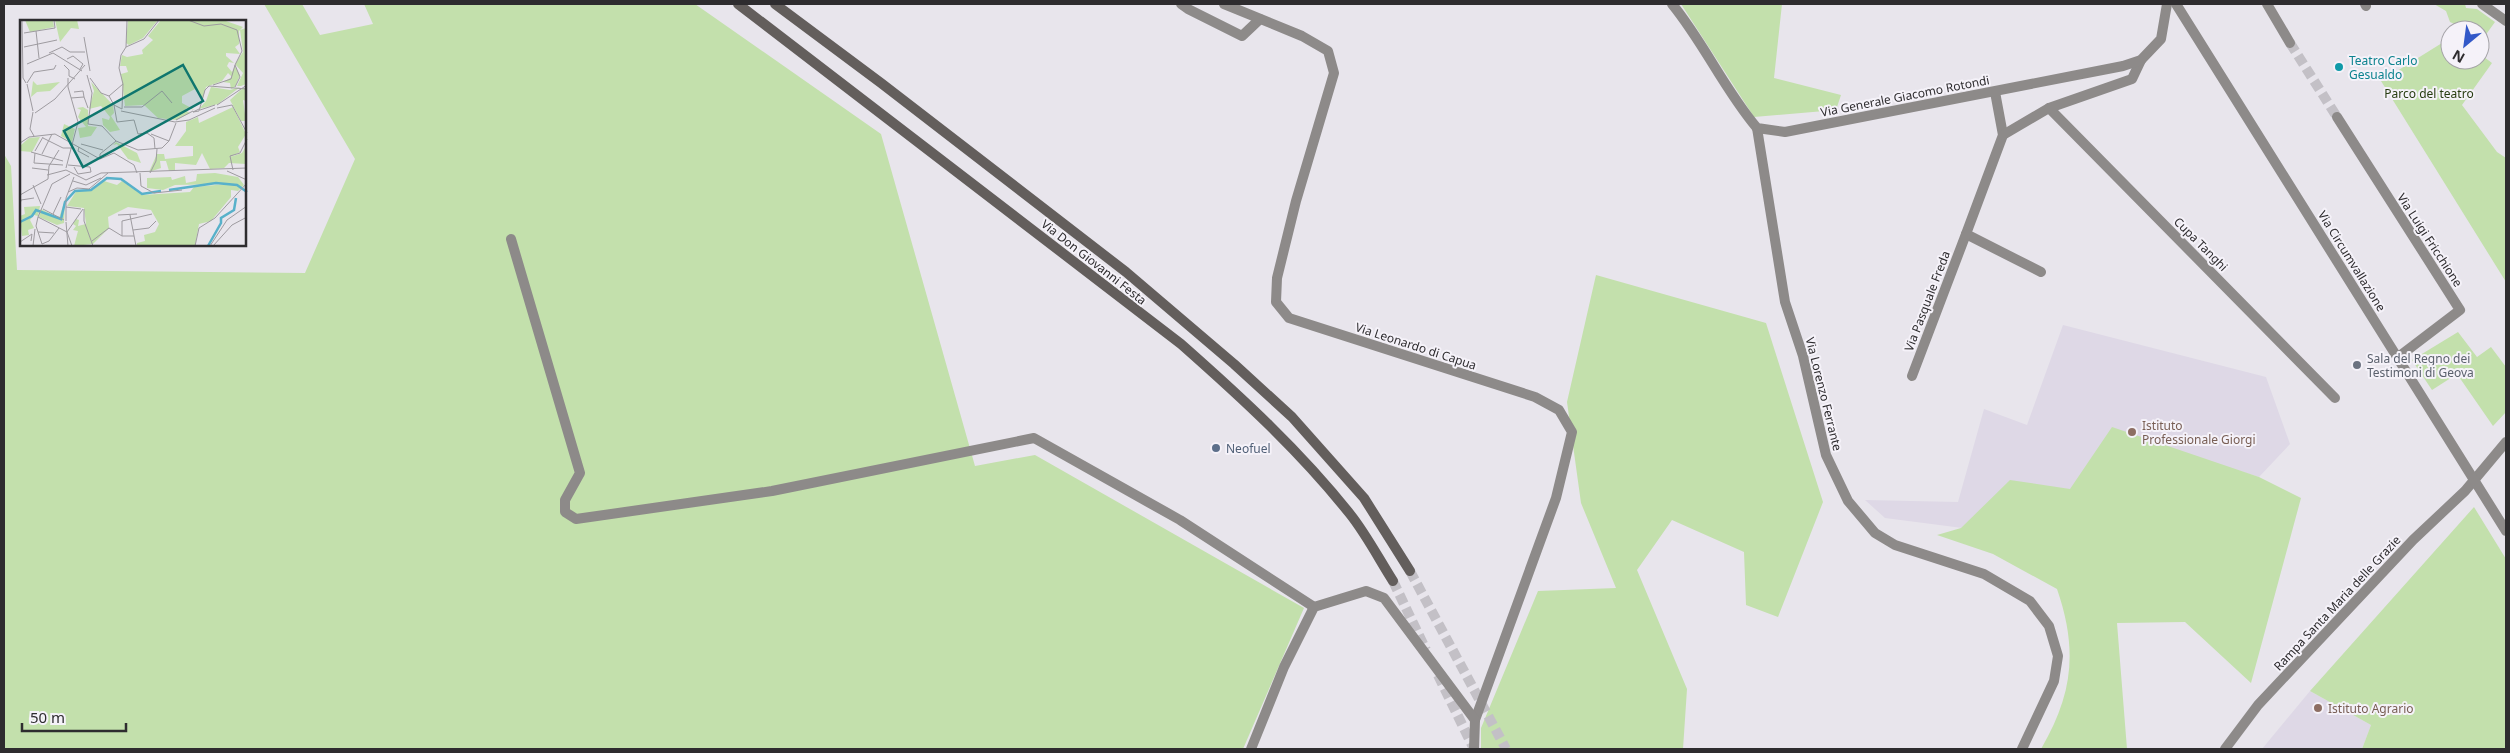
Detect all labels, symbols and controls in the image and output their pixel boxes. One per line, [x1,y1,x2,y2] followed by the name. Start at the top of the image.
[20,20,246,246] inset map
[2440,20,2490,70] north arrow
[2449,46,2468,68] text: N
[2349,52,2417,83] place label: Teatro Carlo Gesualdo
[2333,61,2345,73] marker: Teatro Carlo Gesualdo
[1819,71,1991,121] street label: Via Generale Giacomo Rotondi
[2384,85,2474,102] park label: Parco del teatro
[2393,190,2467,290] street label: Via Luigi Fricchione
[2314,207,2390,315] street label: Via Circumvallazione
[2170,213,2232,275] street label: Cupa Tanghi
[1038,216,1150,308] street label: Via Don Giovanni Festa
[1900,248,1954,354] street label: Via Pasquale Freda
[1353,318,1479,374] street label: Via Leonardo di Capua
[1802,335,1846,453] street label: Via Lorenzo Ferrante
[2367,350,2474,381] place label: Sala del Regno dei Testimoni di Geova
[2351,359,2363,371] marker: Sala del Regno dei Testimoni di Geova
[2142,417,2256,448] place label: Istituto Professionale Giorgi
[2126,426,2138,438] marker: Istituto Professionale Giorgi
[1226,440,1271,457] place label: Neofuel
[1210,442,1222,454] marker: Neofuel
[2270,532,2404,674] street label: Rampa Santa Maria delle Grazie
[22,700,126,732] scale bar
[2328,700,2414,717] place label: Istituto Agrario
[2312,702,2324,714] marker: Istituto Agrario
[30,707,65,727] text: 50 m

